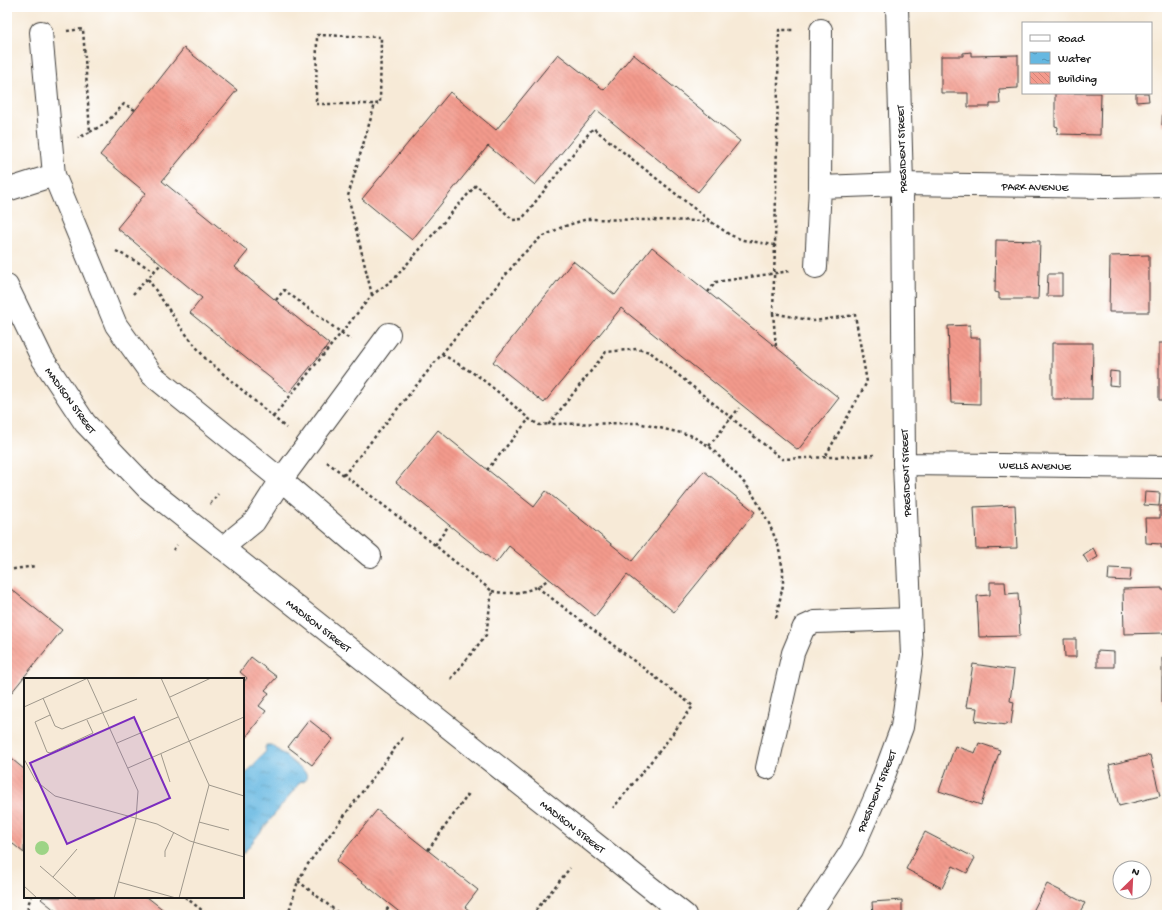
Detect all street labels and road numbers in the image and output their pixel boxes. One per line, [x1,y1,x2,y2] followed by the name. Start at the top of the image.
[895,104,911,194] street label: PRESIDENT STREET
[1000,181,1070,195] street label: PARK AVENUE
[41,366,98,437] street label: MADISON STREET
[899,428,915,518] street label: PRESIDENT STREET
[999,460,1072,474] street label: WELLS AVENUE
[283,598,353,656] street label: MADISON STREET
[856,748,900,835] street label: PRESIDENT STREET
[537,799,607,857] street label: MADISON STREET

